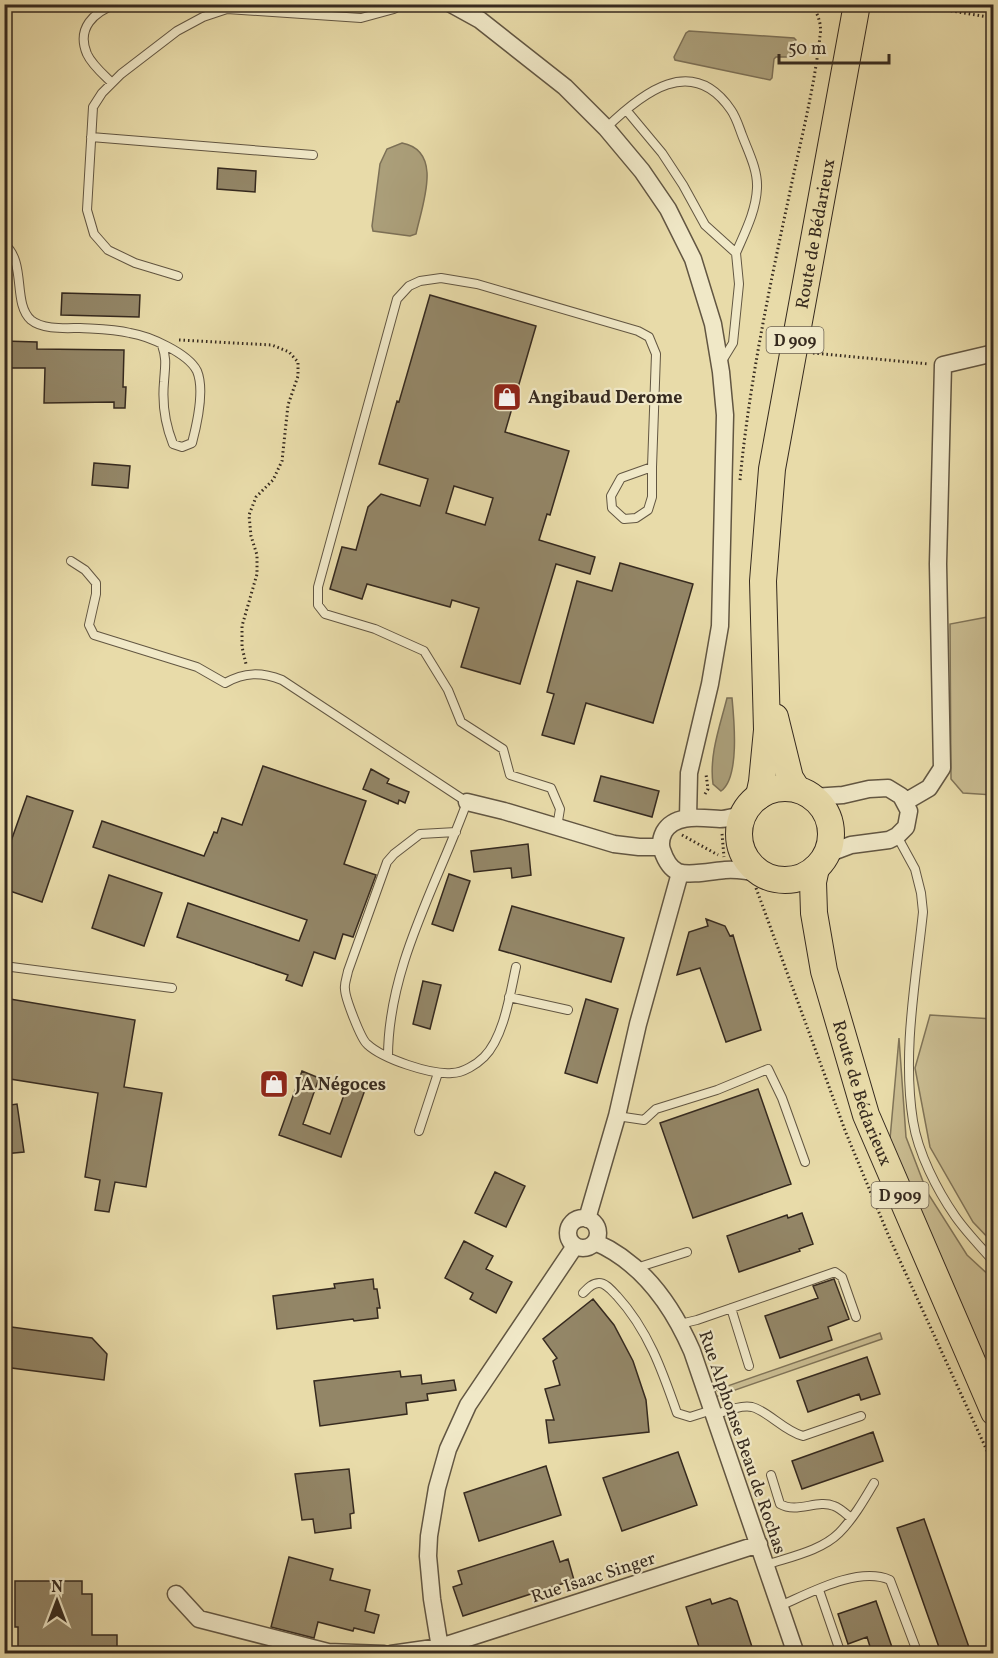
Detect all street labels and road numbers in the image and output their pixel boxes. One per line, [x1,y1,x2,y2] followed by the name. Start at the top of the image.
[790,157,842,311] street label: Route de Bédarieux
[766,327,824,353] road number: D 909
[825,1018,897,1170] street label: Route de Bédarieux
[872,1182,928,1208] road number: D 909
[692,1327,792,1558] street label: Rue Alphonse Beau de Rochas
[528,1546,659,1610] street label: Rue Isaac Singer

